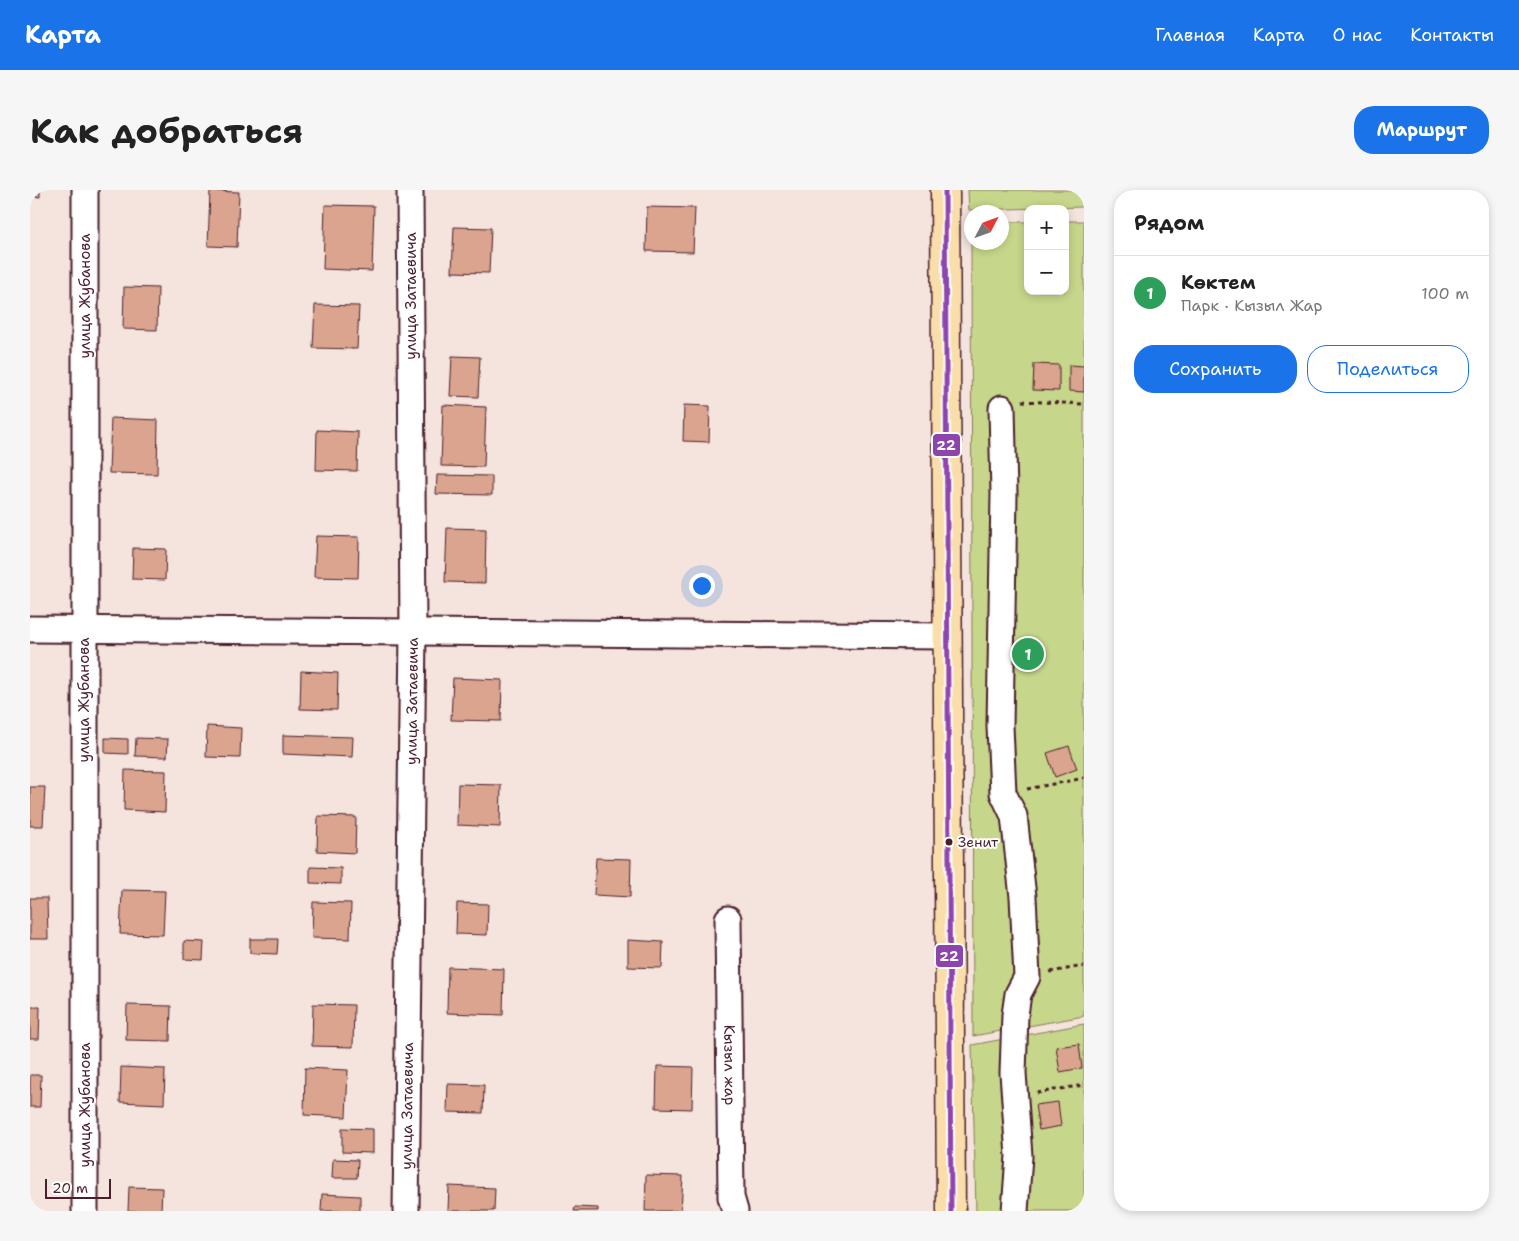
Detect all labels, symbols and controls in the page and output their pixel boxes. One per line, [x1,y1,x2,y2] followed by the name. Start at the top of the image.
[25,19,101,51] text: Карта
[1155,23,1225,47] text: Главная
[1253,23,1305,47] text: Карта
[1333,23,1382,47] text: О нас
[1410,23,1494,47] text: Контакты
[1354,106,1489,154] button: Маршрут
[30,107,303,154] text: Как добраться
[964,205,1009,250] north arrow
[1024,205,1069,295] map controls
[1024,205,1069,250] button: +
[1134,209,1204,237] text: Рядом
[401,232,421,360] street label: улица Затаевича
[75,233,95,359] street label: улица Жубанова
[1024,250,1069,295] button: −
[1181,270,1255,295] text: Көктем
[1146,283,1154,304] text: 1
[1421,283,1469,304] text: 100 m
[1181,295,1323,316] text: Парк · Кызыл Жар
[1134,345,1297,393] button: Сохранить
[1307,345,1469,393] button: Поделиться
[932,433,961,457] line badge: 22
[936,436,956,454] text: 22
[689,573,715,599] your location
[1012,635,1044,673] pin: 1
[401,636,423,765] street label: улица Затаевича
[74,637,94,763] street label: улица Жубанова
[958,833,999,851] place label: Зенит
[944,837,954,847] marker: Зенит
[935,944,964,968] line badge: 22
[939,947,959,965] text: 22
[719,1024,740,1106] street label: Кызыл жар
[396,1041,418,1170] street label: улица Затаевича
[75,1042,95,1168] street label: улица Жубанова
[45,1176,111,1199] scale bar
[52,1179,88,1197] text: 20 m

